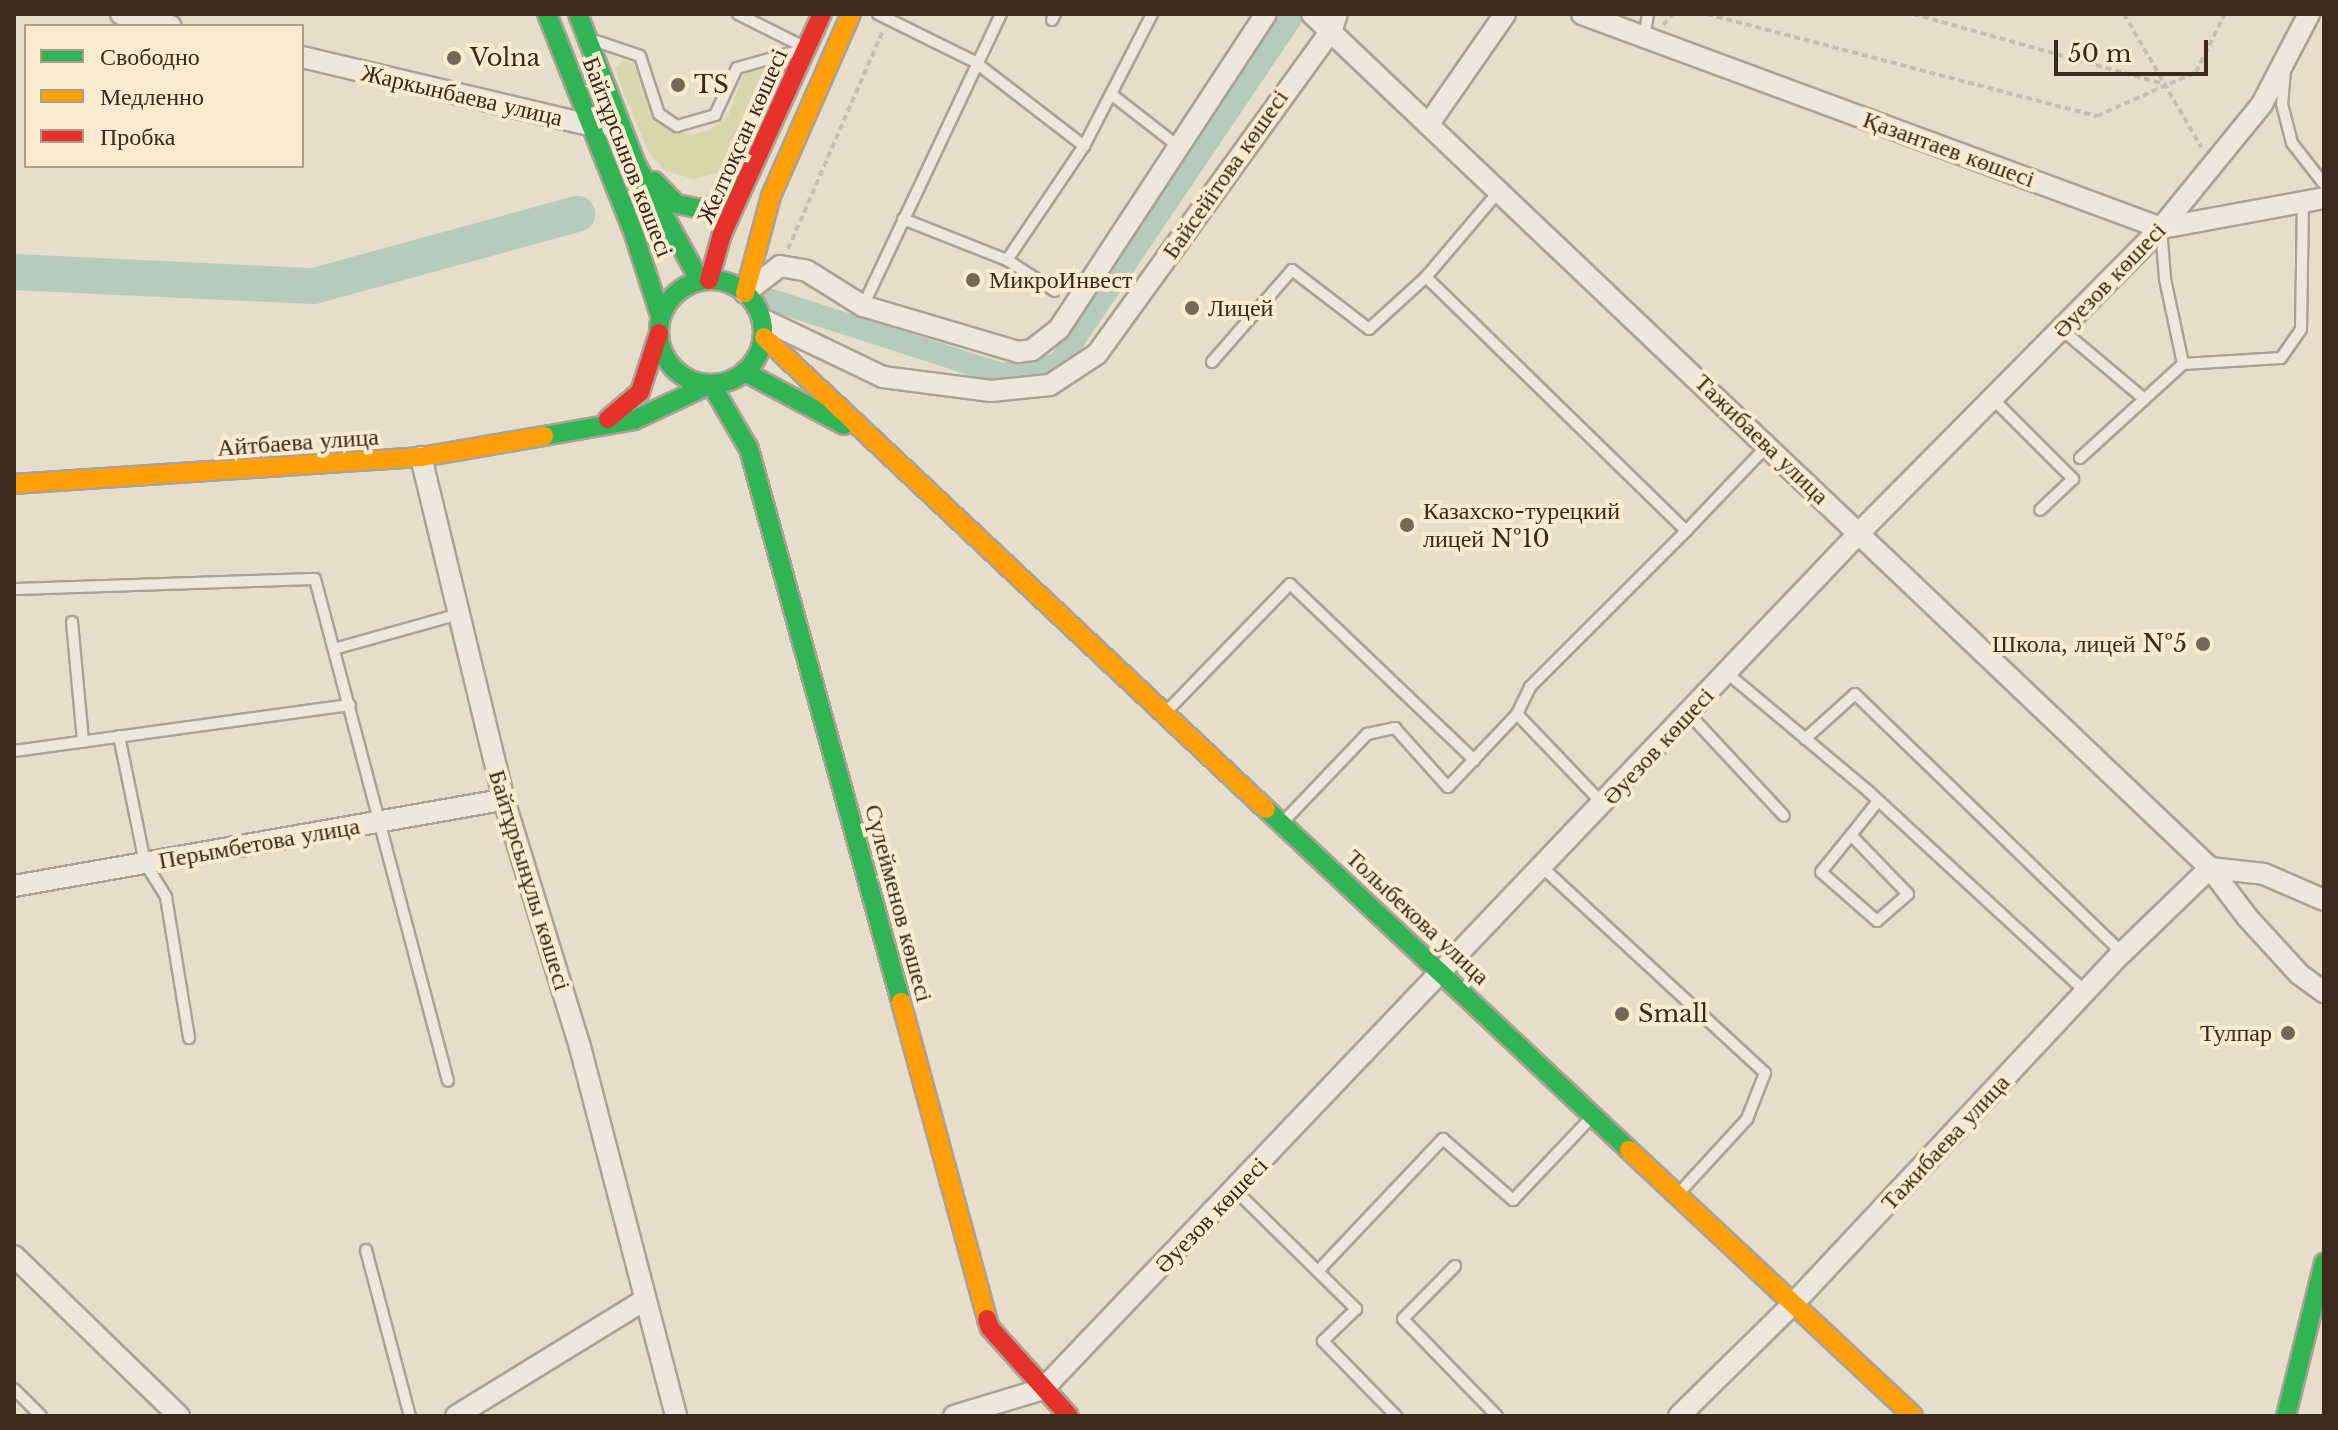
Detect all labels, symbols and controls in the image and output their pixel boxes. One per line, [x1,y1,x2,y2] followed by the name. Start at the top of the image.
[24,24,304,168] legend
[2058,24,2212,74] scale bar
[2068,39,2131,68] text: 50 m
[100,42,200,71] text: Свободно
[470,44,540,72] place label: Volna
[690,44,794,228] street label: Желтоқсан көшесі
[445,49,463,67] marker: Volna
[577,53,679,261] street label: Байтұрсынов көшесі
[359,58,565,132] street label: Жаркынбаева улица
[694,71,729,99] place label: TS
[669,76,687,94] marker: TS
[100,82,204,111] text: Медленно
[1156,84,1294,264] street label: Байсейітова көшесі
[1859,105,2039,193] street label: Қазантаев көшесі
[100,122,176,151] text: Пробка
[2046,216,2172,344] street label: Әуезов көшесі
[989,266,1133,294] place label: МикроИнвест
[964,271,982,289] marker: МикроИнвест
[1208,294,1273,322] place label: Лицей
[1183,299,1201,317] marker: Лицей
[1689,368,1835,510] street label: Тажибаева улица
[216,422,380,462] street label: Айтбаева улица
[1423,497,1620,553] place label: Казахско-турецкий лицей №10
[1398,516,1416,534] marker: Казахско-турецкий лицей №10
[1992,630,2187,658] place label: Школа, лицей №5
[2194,635,2212,653] marker: Школа, лицей №5
[1596,681,1720,811] street label: Әуезов көшесі
[483,766,577,994] street label: Байтұрсынұлы көшесі
[859,801,939,1005] street label: Сүлейменов көшесі
[156,811,362,875] street label: Перымбетова улица
[1340,843,1496,991] street label: Толыбекова улица
[1638,1000,1708,1028] place label: Small
[1613,1005,1631,1023] marker: Small
[2200,1019,2272,1047] place label: Тулпар
[2279,1024,2297,1042] marker: Тулпар
[1875,1068,2015,1216] street label: Тажибаева улица
[1148,1151,1274,1279] street label: Әуезов көшесі

